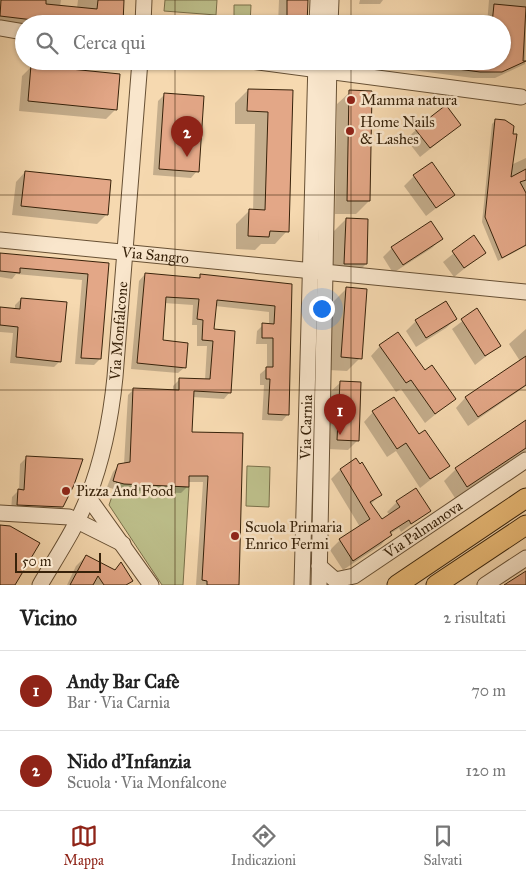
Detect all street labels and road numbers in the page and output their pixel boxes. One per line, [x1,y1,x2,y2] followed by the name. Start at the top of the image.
[120,243,190,268] street label: Via Sangro
[106,281,132,382] street label: Via Monfalcone
[296,394,316,461] street label: Via Carnia
[379,496,466,563] street label: Via Palmanova

